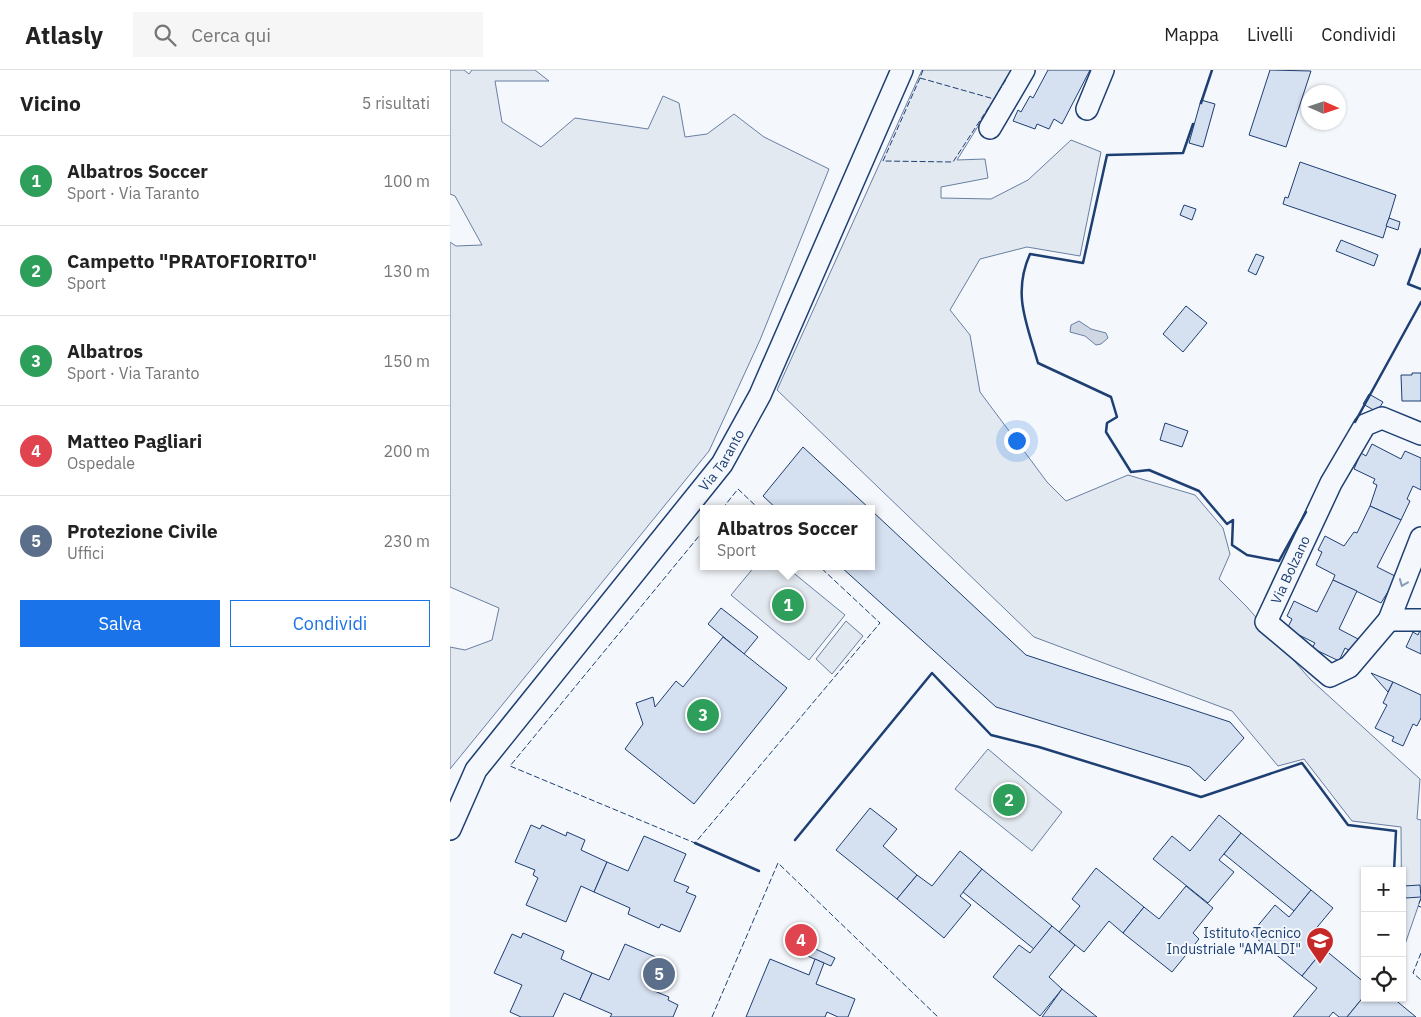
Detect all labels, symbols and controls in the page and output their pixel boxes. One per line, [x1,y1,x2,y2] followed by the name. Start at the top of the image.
[133,12,483,57] search box
[25,19,103,51] text: Atlasly
[151,21,179,49] icon: search
[191,23,271,47] text: Cerca qui
[1164,23,1219,46] text: Mappa
[1247,23,1293,46] text: Livelli
[1321,23,1396,46] text: Condividi
[1301,85,1346,130] north arrow
[20,89,81,117] text: Vicino
[362,93,430,113] text: 5 risultati
[67,159,208,183] text: Albatros Soccer
[31,171,41,191] text: 1
[383,171,430,191] text: 100 m
[67,183,199,203] text: Sport · Via Taranto
[67,249,317,273] text: Campetto "PRATOFIORITO"
[31,261,41,281] text: 2
[383,261,430,281] text: 130 m
[67,273,106,293] text: Sport
[67,339,143,363] text: Albatros
[31,351,41,371] text: 3
[383,351,430,371] text: 150 m
[67,363,199,383] text: Sport · Via Taranto
[695,426,748,495] street label: Via Taranto
[1004,428,1030,454] your location
[67,429,202,453] text: Matteo Pagliari
[31,441,41,461] text: 4
[383,441,430,461] text: 200 m
[67,453,135,473] text: Ospedale
[700,505,875,570] popup
[717,516,858,540] text: Albatros Soccer
[67,519,218,543] text: Protezione Civile
[31,531,41,551] text: 5
[383,531,430,551] text: 230 m
[1267,533,1314,607] street label: Via Bolzano
[717,540,756,560] text: Sport
[67,543,104,563] text: Uffici
[1399,578,1409,587] one-way arrow
[772,586,804,624] pin: 1
[20,600,220,647] button: Salva
[230,600,430,647] button: Condividi
[687,696,719,734] pin: 3
[993,781,1025,819] pin: 2
[1361,867,1406,1002] map controls
[1361,867,1406,912] button: +
[1361,912,1406,957] button: −
[785,921,817,959] pin: 4
[1166,924,1301,958] place label: Istituto Tecnico Industriale "AMALDI"
[1305,926,1335,965] school or university icon: Istituto Tecnico Industriale "AMALDI"
[643,955,675,993] pin: 5
[1361,957,1406,1002] button: locate

